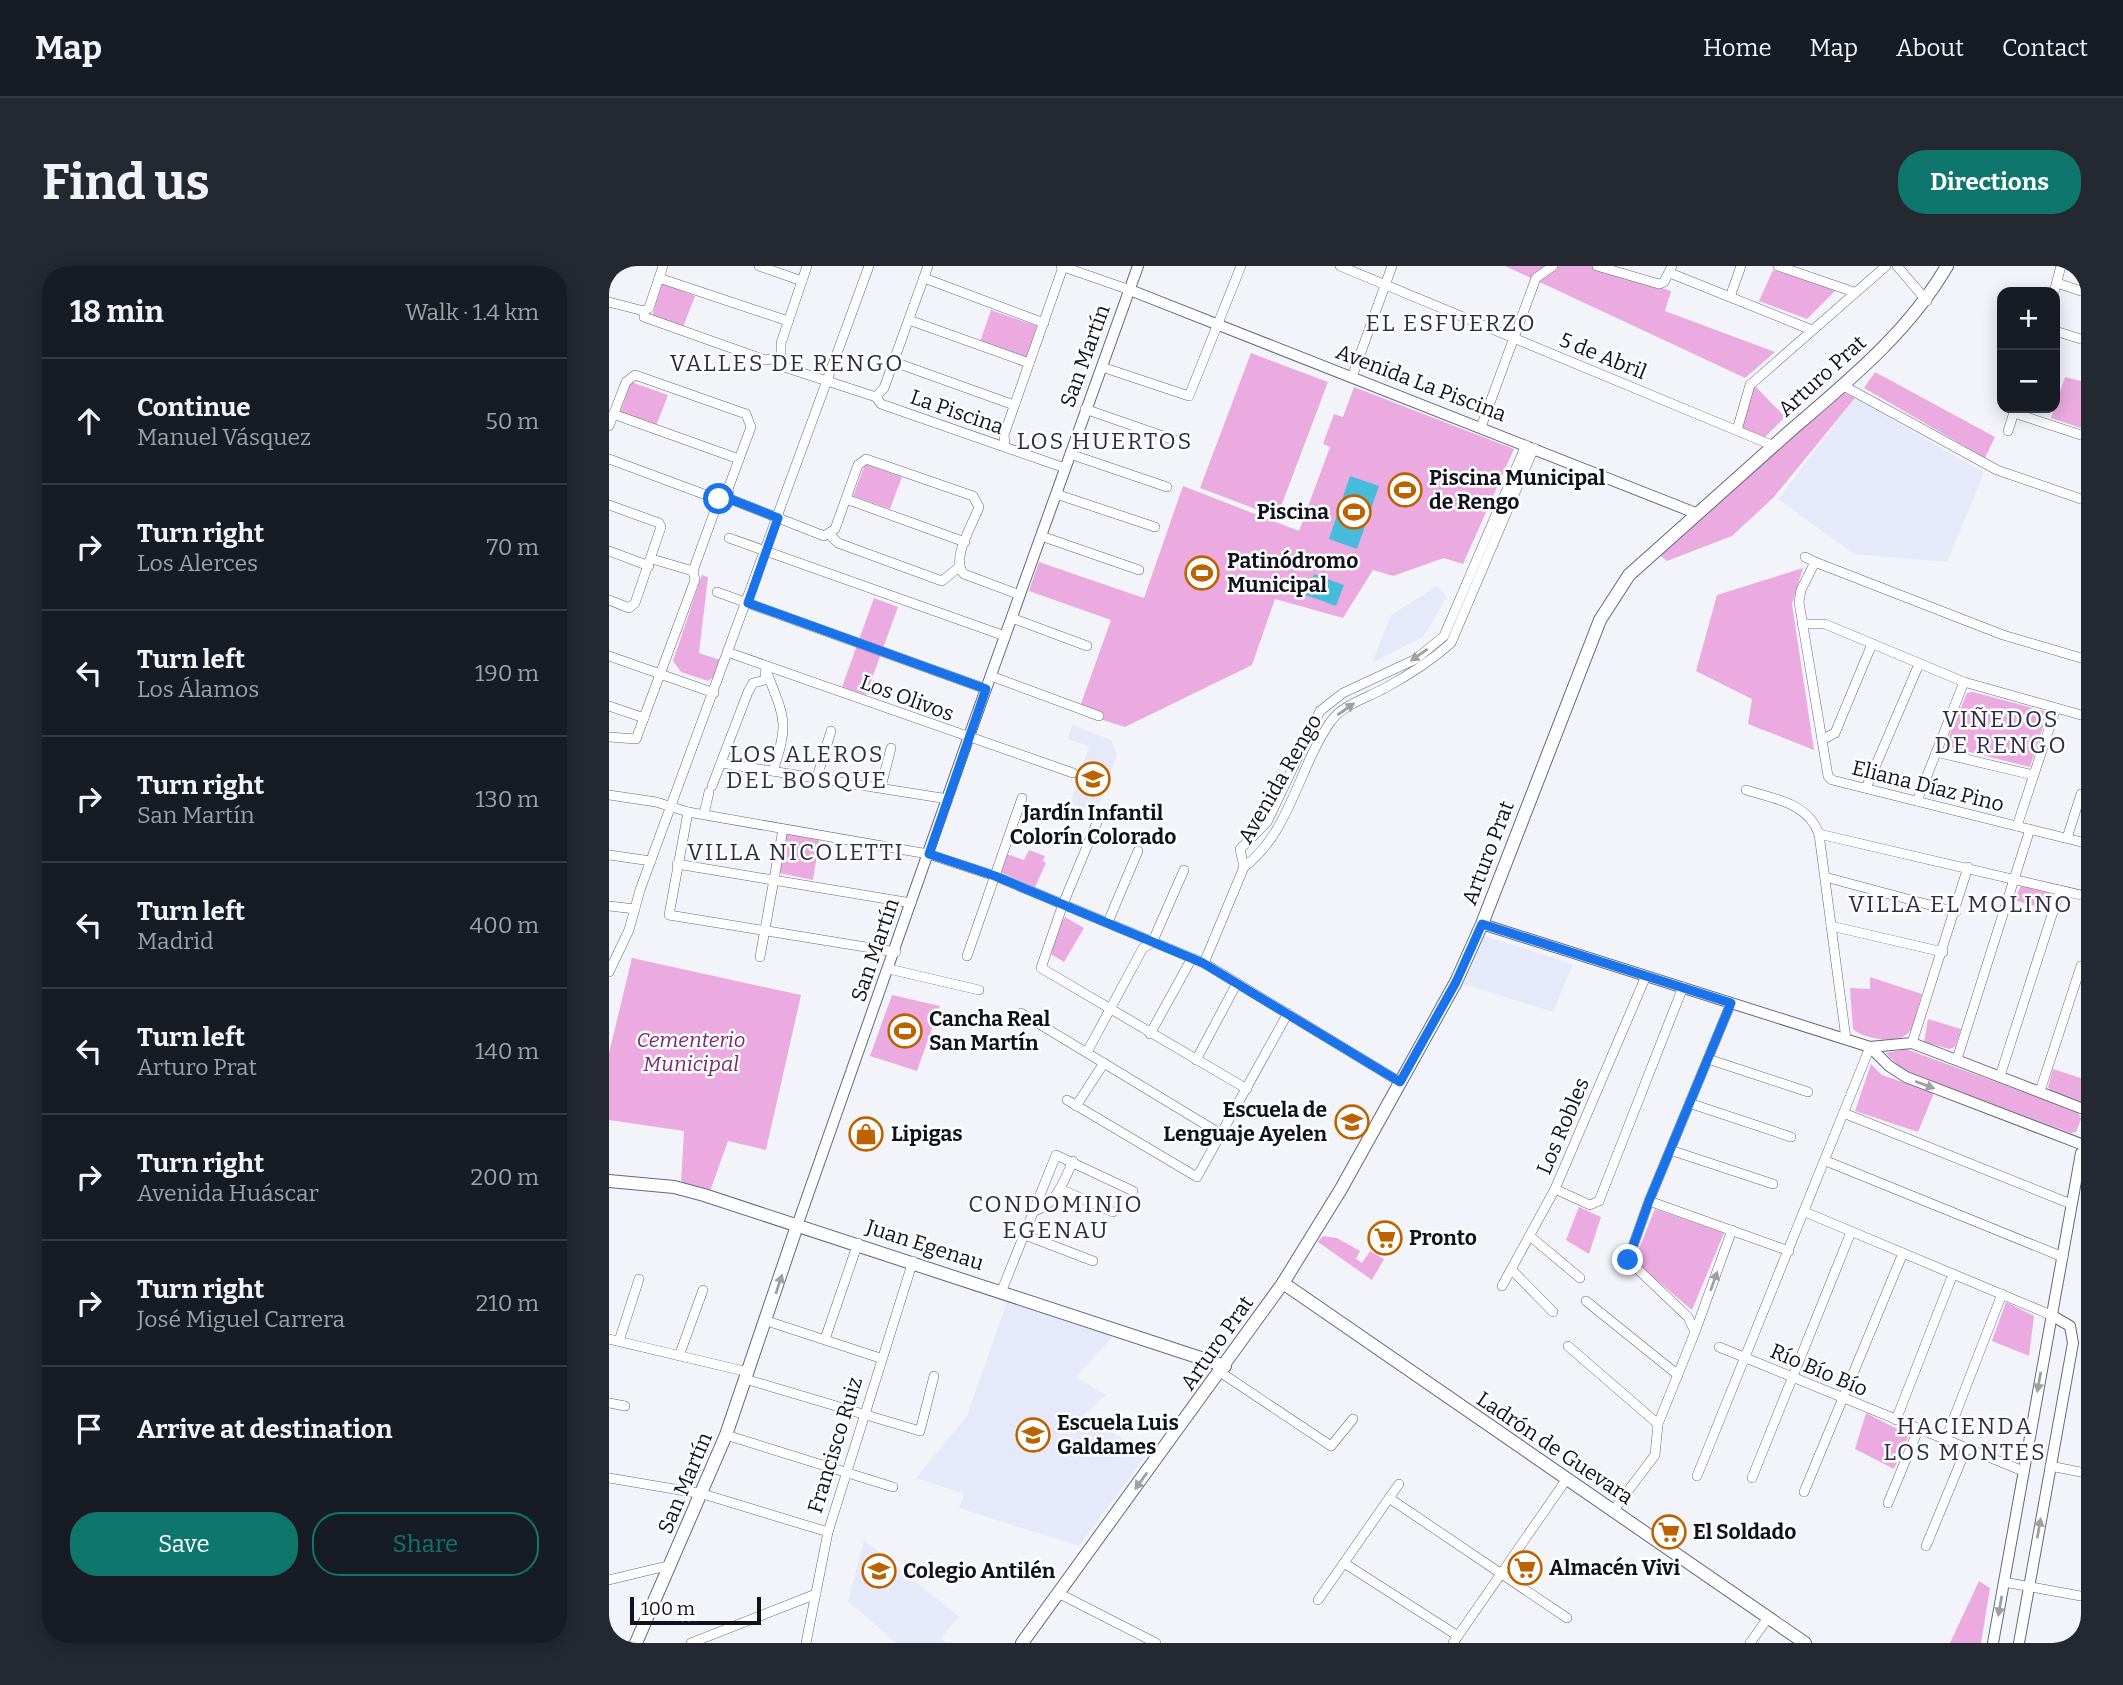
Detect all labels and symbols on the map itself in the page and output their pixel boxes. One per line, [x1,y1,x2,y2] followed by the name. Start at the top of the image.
[1054,301,1116,411] street label: San Martín
[1365,309,1537,337] district label: EL ESFUERZO
[1556,327,1650,385] street label: 5 de Abril
[1773,329,1872,422] street label: Arturo Prat
[1332,339,1510,428] street label: Avenida La Piscina
[670,349,904,377] district label: VALLES DE RENGO
[907,384,1008,440] street label: La Piscina
[1017,427,1193,455] district label: LOS HUERTOS
[1429,465,1606,515] place label: Piscina Municipal de Rengo
[1386,471,1424,509] sports icon: Piscina Municipal de Rengo
[703,483,734,514] route start
[1335,493,1373,531] sports icon: Piscina
[1257,499,1329,525] place label: Piscina
[1227,548,1358,598] place label: Patinódromo Municipal
[1183,554,1221,592] sports icon: Patinódromo Municipal
[1410,648,1428,662] one-way arrow
[857,669,957,727] street label: Los Olivos
[1337,702,1355,716] one-way arrow
[1934,705,2068,759] district label: VIÑEDOS DE RENGO
[1232,710,1328,848] street label: Avenida Rengo
[726,740,888,794] district label: LOS ALEROS DEL BOSQUE
[1849,755,2007,817] street label: Eliana Díaz Pino
[1074,760,1112,798] school or university icon: Jardín Infantil Colorín Colorado
[1456,797,1520,909] street label: Arturo Prat
[1010,800,1176,850] place label: Jardín Infantil Colorín Colorado
[687,838,905,866] district label: VILLA NICOLETTI
[1849,890,2073,918] district label: VILLA EL MOLINO
[845,895,905,1005] street label: San Martín
[929,1006,1051,1056] place label: Cancha Real San Martín
[886,1012,924,1050] sports icon: Cancha Real San Martín
[636,1027,746,1077] park label: Cementerio Municipal
[1531,1074,1595,1178] street label: Los Robles
[1915,1079,1936,1090] one-way arrow
[1163,1097,1327,1147] place label: Escuela de Lenguaje Ayelen
[1333,1103,1371,1141] school or university icon: Escuela de Lenguaje Ayelen
[847,1115,885,1153] shop icon: Lipigas
[891,1121,963,1147] place label: Lipigas
[968,1190,1144,1244] district label: CONDOMINIO EGENAU
[862,1213,987,1276] street label: Juan Egenau
[1366,1219,1404,1257] supermarket icon: Pronto
[1409,1225,1477,1251] place label: Pronto
[1612,1244,1643,1275] route end
[1709,1270,1720,1291] one-way arrow
[774,1273,785,1294] one-way arrow
[1175,1290,1259,1395] street label: Arturo Prat
[1766,1338,1872,1402] street label: Río Bío Bío
[2033,1371,2044,1393] one-way arrow
[802,1374,868,1516] street label: Francisco Ruiz
[1472,1386,1639,1510] street label: Ladrón de Guevara
[1057,1410,1179,1460] place label: Escuela Luis Galdames
[1883,1412,2047,1466] district label: HACIENDA LOS MONTES
[1014,1416,1052,1454] school or university icon: Escuela Luis Galdames
[652,1429,718,1537] street label: San Martín
[1135,1472,1149,1490] one-way arrow
[1650,1513,1688,1551] supermarket icon: El Soldado
[2034,1517,2045,1539] one-way arrow
[1693,1519,1796,1545] place label: El Soldado
[1506,1549,1544,1587] supermarket icon: Almacén Vivi
[860,1552,898,1590] school or university icon: Colegio Antilén
[1549,1555,1680,1581] place label: Almacén Vivi
[903,1558,1056,1584] place label: Colegio Antilén
[630,1594,761,1626] scale bar
[1994,1595,2005,1617] one-way arrow

